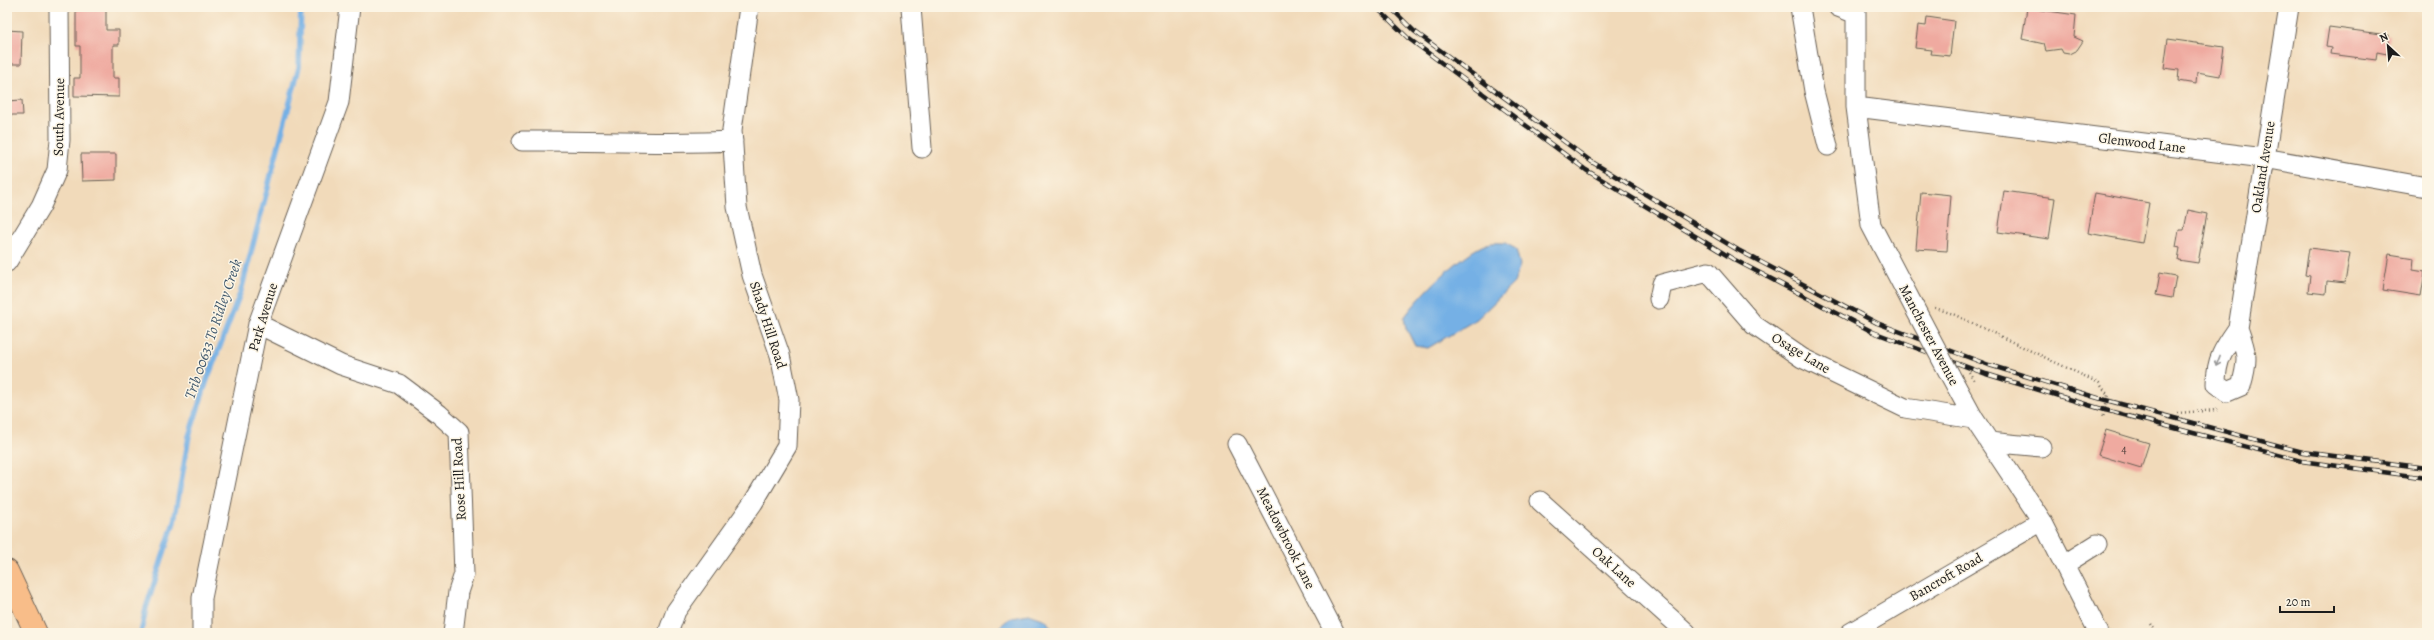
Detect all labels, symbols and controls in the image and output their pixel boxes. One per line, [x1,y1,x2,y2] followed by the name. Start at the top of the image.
[2368,26,2408,66] north arrow
[2377,29,2391,46] text: N
[49,78,69,156] street label: South Avenue
[2246,120,2280,214] street label: Oakland Avenue
[2097,128,2187,158] street label: Glenwood Lane
[180,256,246,402] water label: Trib 00633 To Ridley Creek
[745,279,791,372] street label: Shady Hill Road
[244,280,282,354] street label: Park Avenue
[1894,281,1964,389] street label: Manchester Avenue
[1768,328,1834,378] street label: Osage Lane
[2214,355,2222,367] one-way arrow
[447,437,471,521] street label: Rose Hill Road
[2121,441,2127,457] house number: 4
[1252,484,1320,592] street label: Meadowbrook Lane
[1588,542,1640,592] street label: Oak Lane
[1906,548,1987,606] street label: Bancroft Road
[2280,588,2334,614] scale bar
[2286,594,2310,610] text: 20 m

